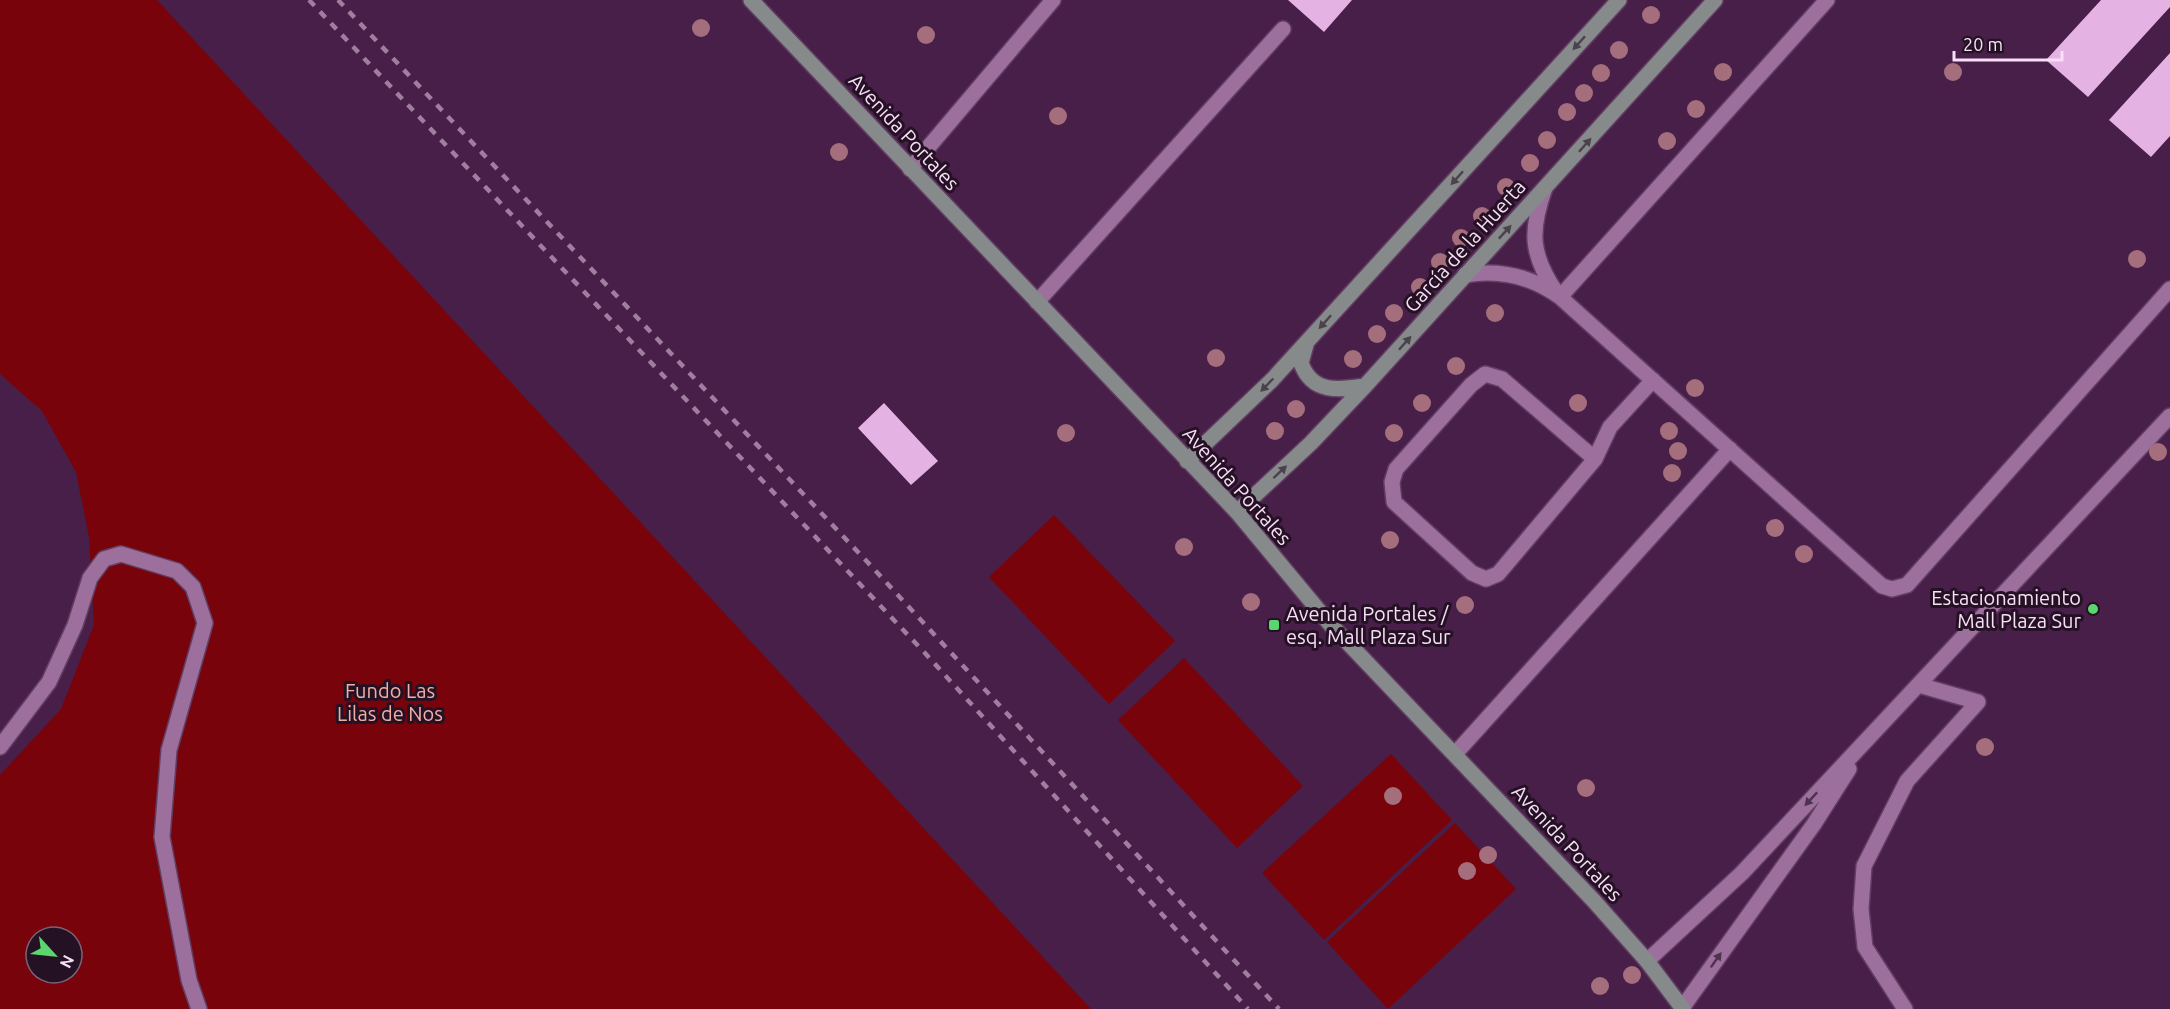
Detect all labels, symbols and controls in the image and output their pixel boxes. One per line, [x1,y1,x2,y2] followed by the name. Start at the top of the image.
[1954,24,2062,62] scale bar
[1963,34,2003,54] text: 20 m
[1572,36,1586,51] one-way arrow
[845,69,964,195] street label: Avenida Portales
[1578,138,1591,153] one-way arrow
[1451,170,1464,185] one-way arrow
[1399,175,1530,316] street label: García de la Huerta
[1498,225,1512,240] one-way arrow
[1319,314,1332,329] one-way arrow
[1398,336,1411,351] one-way arrow
[1260,378,1274,393] one-way arrow
[1178,422,1296,549] street label: Avenida Portales
[1272,465,1287,479] one-way arrow
[1931,586,2081,632] place label: Estacionamiento Mall Plaza Sur
[1286,602,1451,648] place label: Avenida Portales / esq. Mall Plaza Sur
[2086,602,2100,616] marker: Estacionamiento Mall Plaza Sur
[1267,618,1281,632] marker: Avenida Portales / esq. Mall Plaza Sur
[337,679,443,725] park label: Fundo Las Lilas de Nos
[1508,780,1627,906] street label: Avenida Portales
[1805,792,1819,806] one-way arrow
[24,925,84,985] north arrow
[57,952,78,971] text: N
[1710,953,1722,969] one-way arrow

